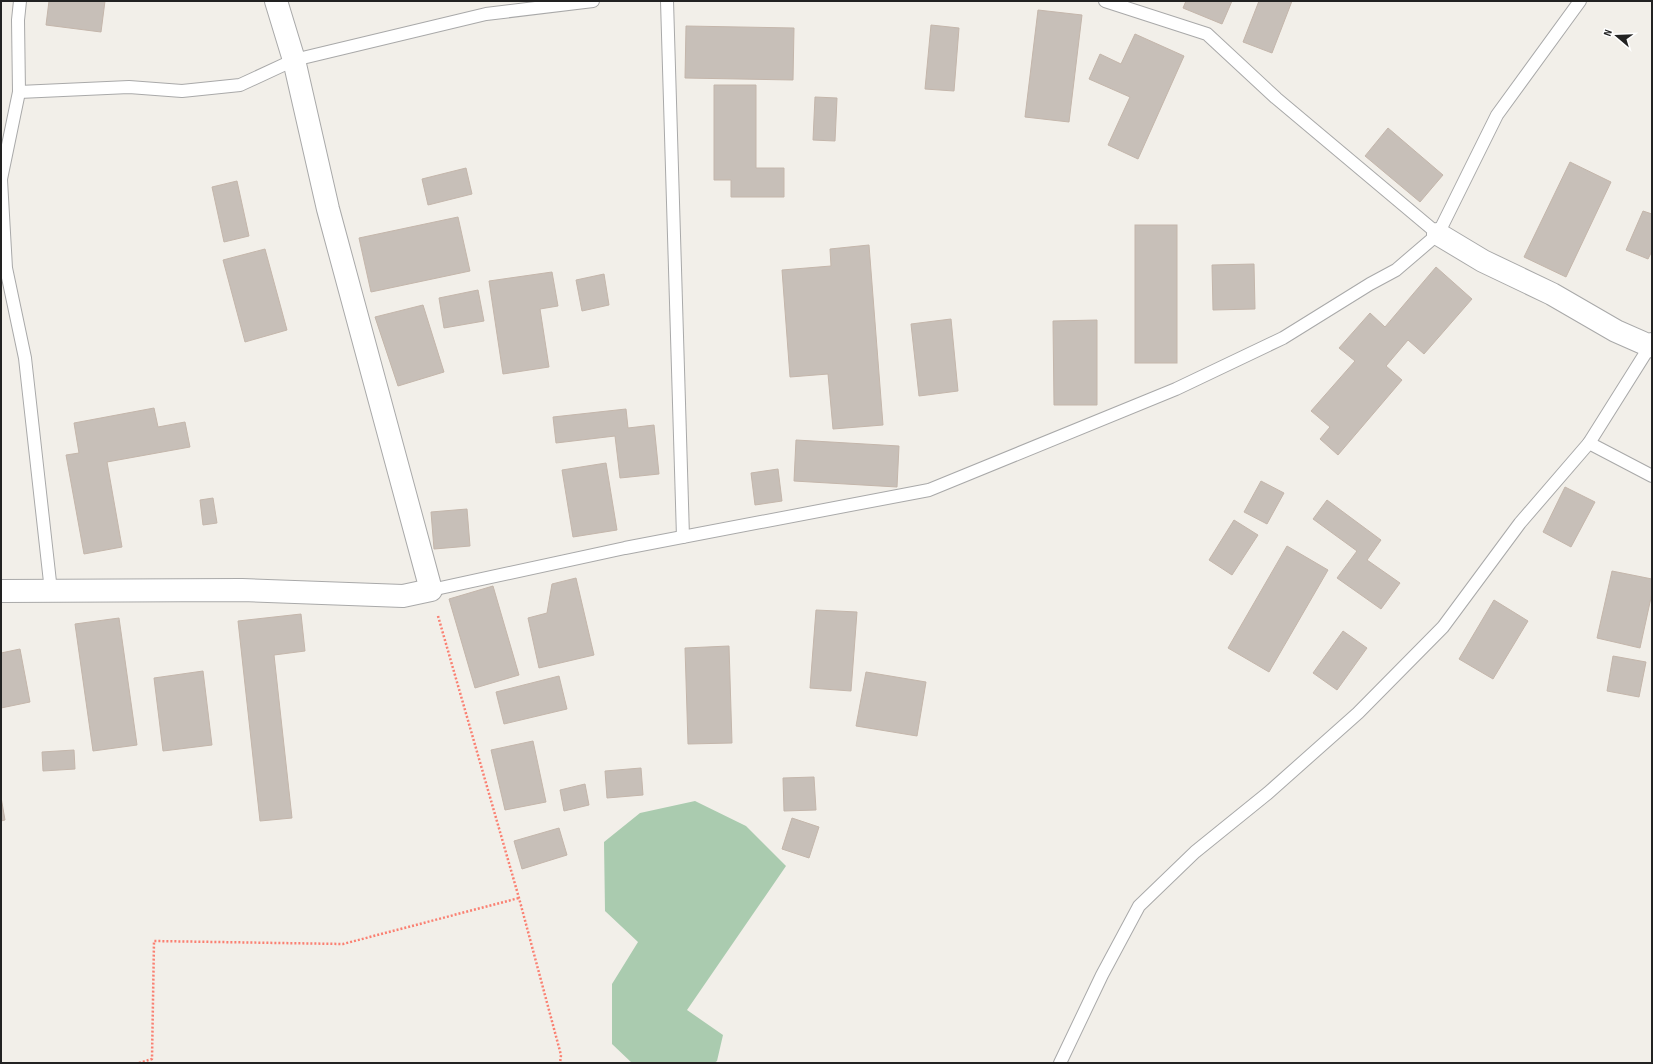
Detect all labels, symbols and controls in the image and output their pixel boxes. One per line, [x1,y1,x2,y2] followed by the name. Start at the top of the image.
[1597,16,1637,56] north arrow
[1601,28,1615,38] text: N

